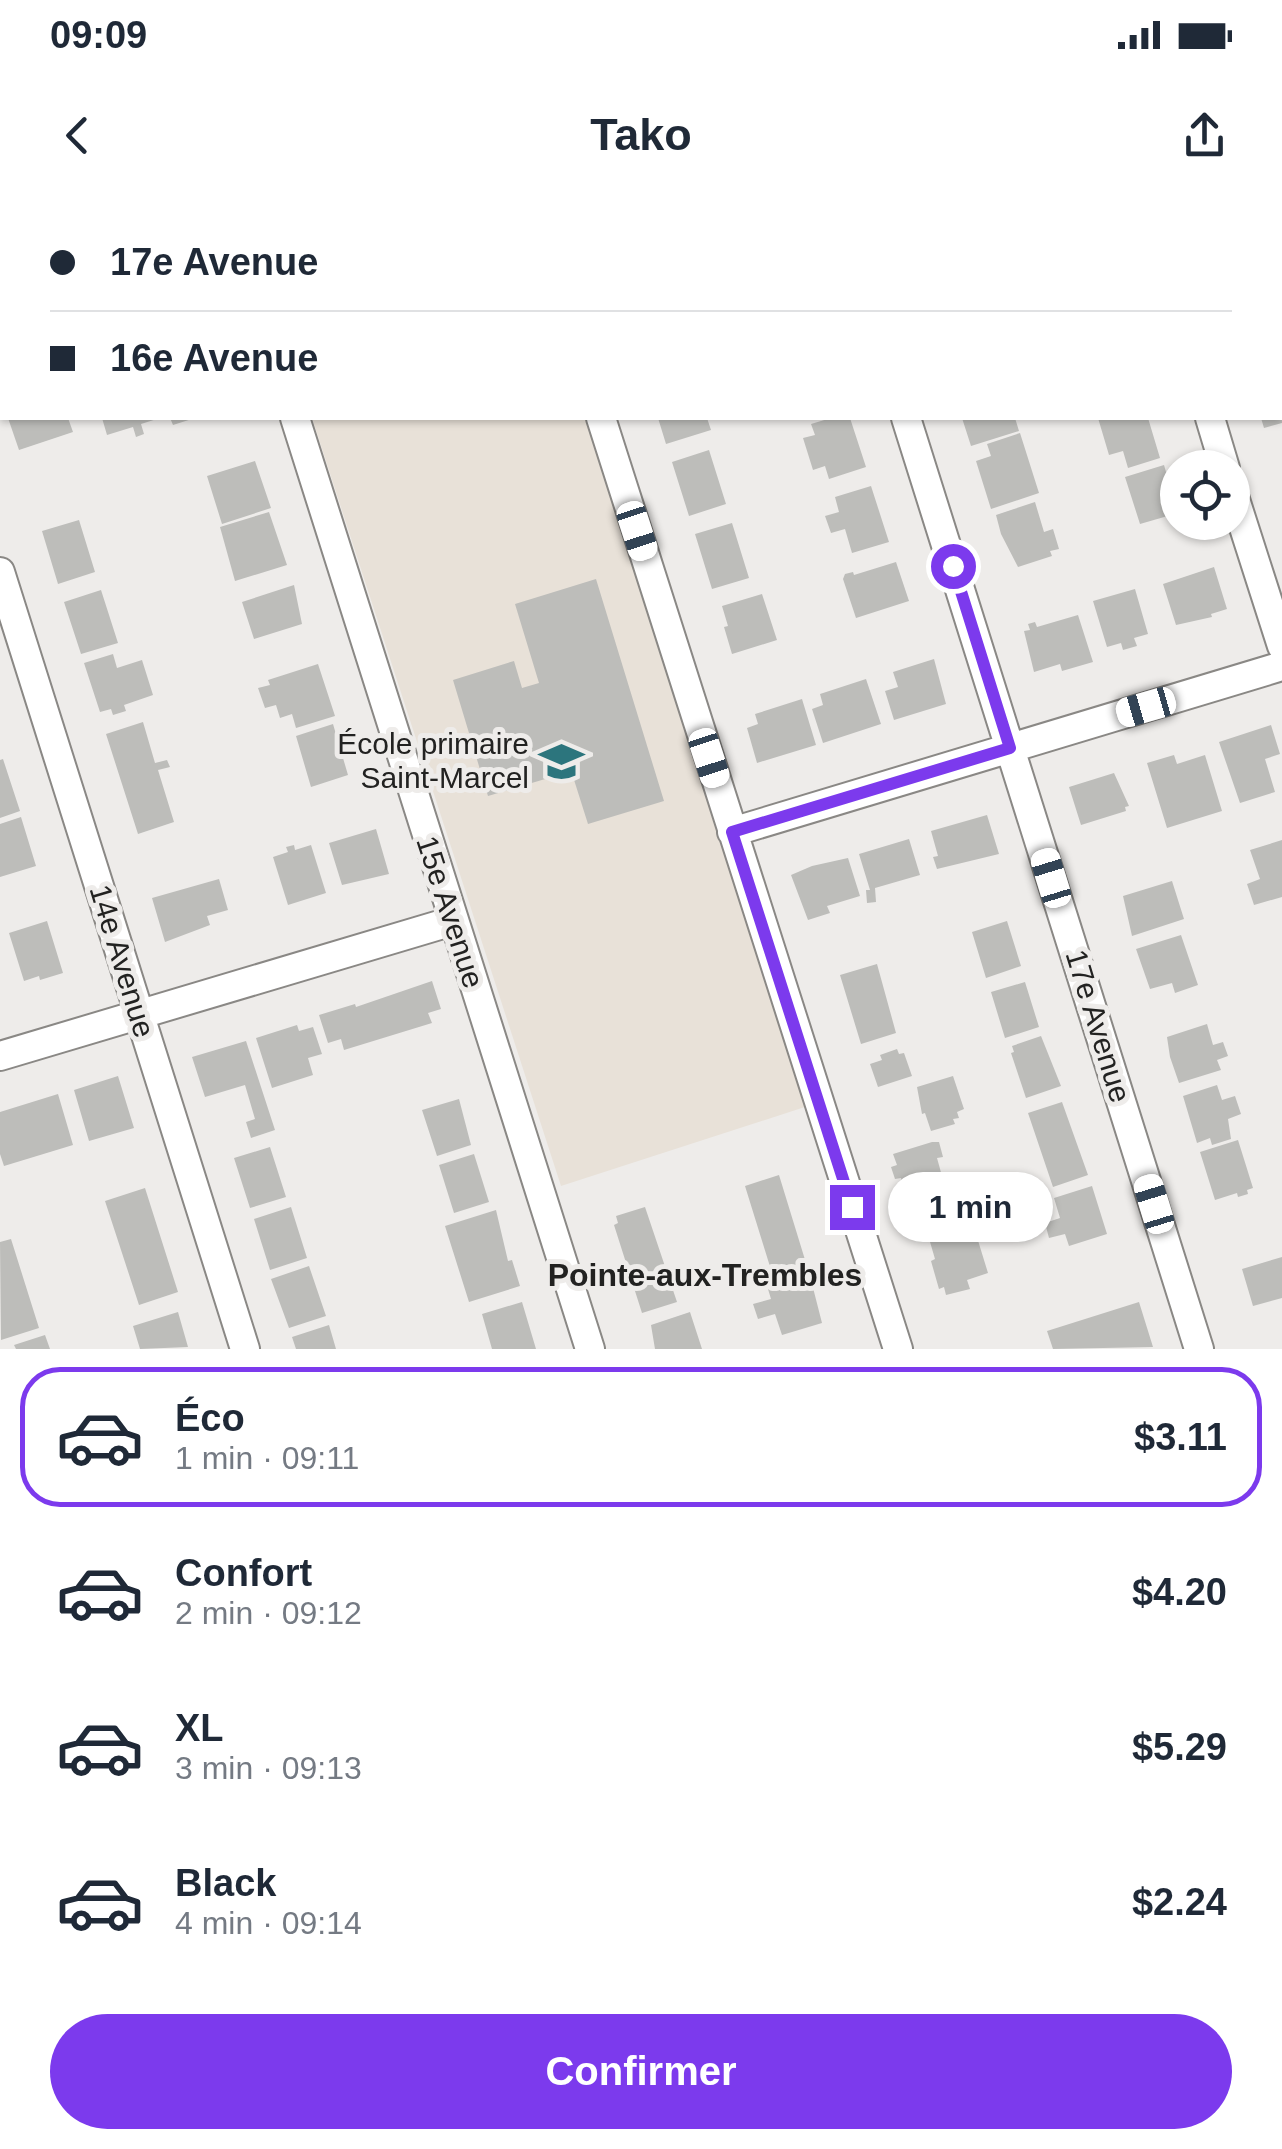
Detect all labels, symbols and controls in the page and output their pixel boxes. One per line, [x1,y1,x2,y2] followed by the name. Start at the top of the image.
[50,14,147,56] text: 09:09
[50,108,105,163] icon: back
[1177,108,1232,163] icon: share
[590,109,692,160] text: Tako
[110,241,318,283] text: 17e Avenue
[110,337,318,379] text: 16e Avenue
[1160,450,1250,540] map controls
[1160,450,1250,540] button: locate
[613,498,661,564] car
[931,544,976,589] route start
[1113,684,1179,730] car
[685,725,733,791] car
[337,727,529,794] place label: École primaire Saint-Marcel
[538,737,586,785] school or university icon: École primaire Saint-Marcel
[410,832,491,992] street label: 15e Avenue
[1028,845,1074,911] car
[84,881,161,1041] street label: 14e Avenue
[1060,946,1137,1106] street label: 17e Avenue
[1131,1171,1177,1237] car
[887,1172,1052,1242] callout: 1 min
[830,1185,875,1230] route end
[929,1189,1012,1225] text: 1 min
[548,1257,862,1293] district label: Pointe-aux-Trembles
[55,1392,145,1482] icon: car
[175,1397,245,1439] text: Éco
[1134,1416,1227,1458] text: $3.11
[175,1440,359,1476] text: 1 min · 09:11
[55,1547,145,1637] icon: car
[175,1552,312,1594] text: Confort
[1132,1571,1227,1613] text: $4.20
[175,1595,362,1631] text: 2 min · 09:12
[55,1702,145,1792] icon: car
[175,1707,224,1749] text: XL
[1132,1726,1227,1768] text: $5.29
[175,1750,362,1786] text: 3 min · 09:13
[55,1857,145,1947] icon: car
[175,1862,276,1904] text: Black
[1132,1881,1227,1923] text: $2.24
[175,1905,362,1941] text: 4 min · 09:14
[50,2014,1232,2129] button: Confirmer

